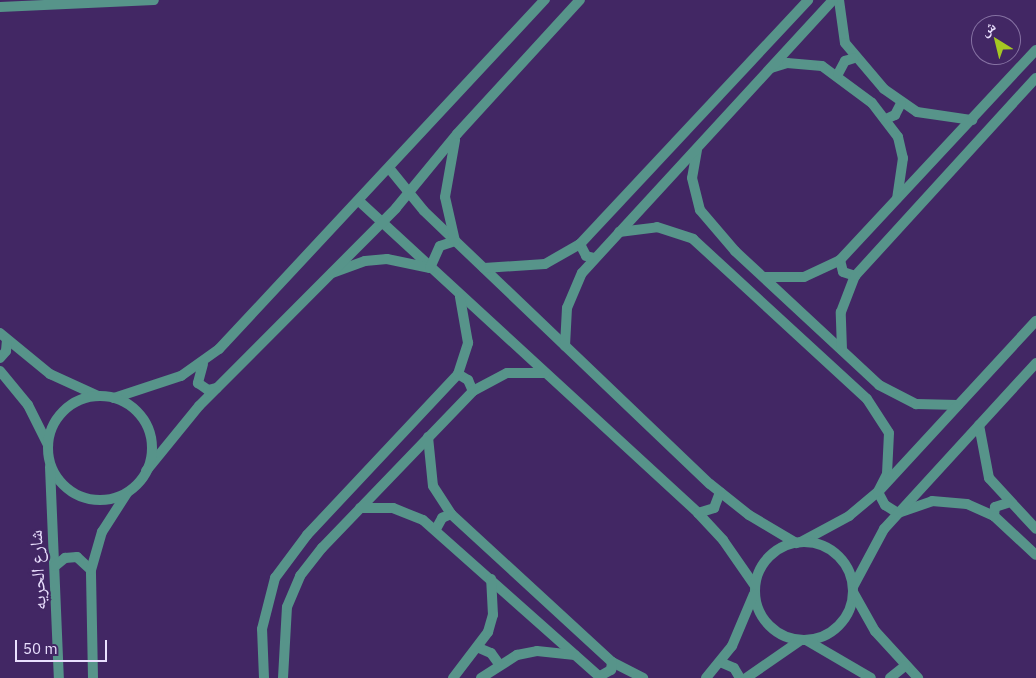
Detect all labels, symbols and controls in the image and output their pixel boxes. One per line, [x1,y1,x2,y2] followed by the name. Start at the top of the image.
[971,15,1021,65] north arrow
[976,17,999,40] text: ش
[25,529,51,611] street label: شارع الحريه
[18,630,110,662] scale bar
[23,639,58,658] text: 50 m

